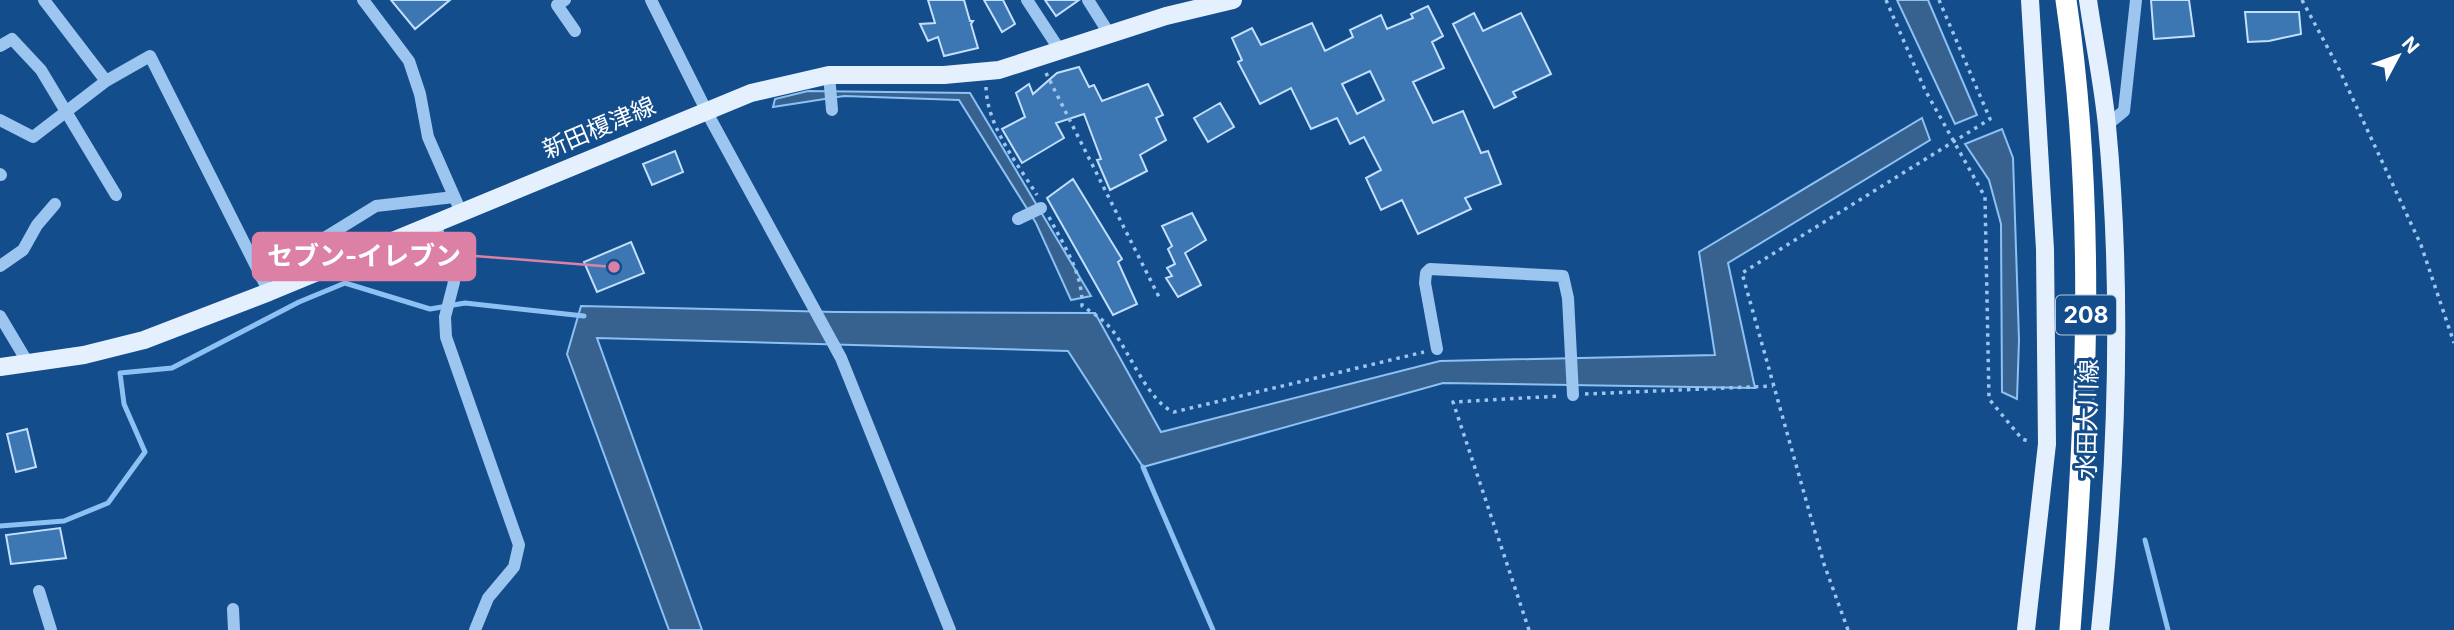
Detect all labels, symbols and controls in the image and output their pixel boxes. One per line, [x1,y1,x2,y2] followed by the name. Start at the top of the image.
[2363,21,2433,91] north arrow
[2397,32,2424,58] text: N
[538,91,660,164] street label: 新田榎津線
[253,233,475,280] callout: セブン-イレブン
[267,240,461,271] text: セブン-イレブン
[2056,296,2116,334] road number: 208
[2072,359,2103,479] street label: 水田大川線

